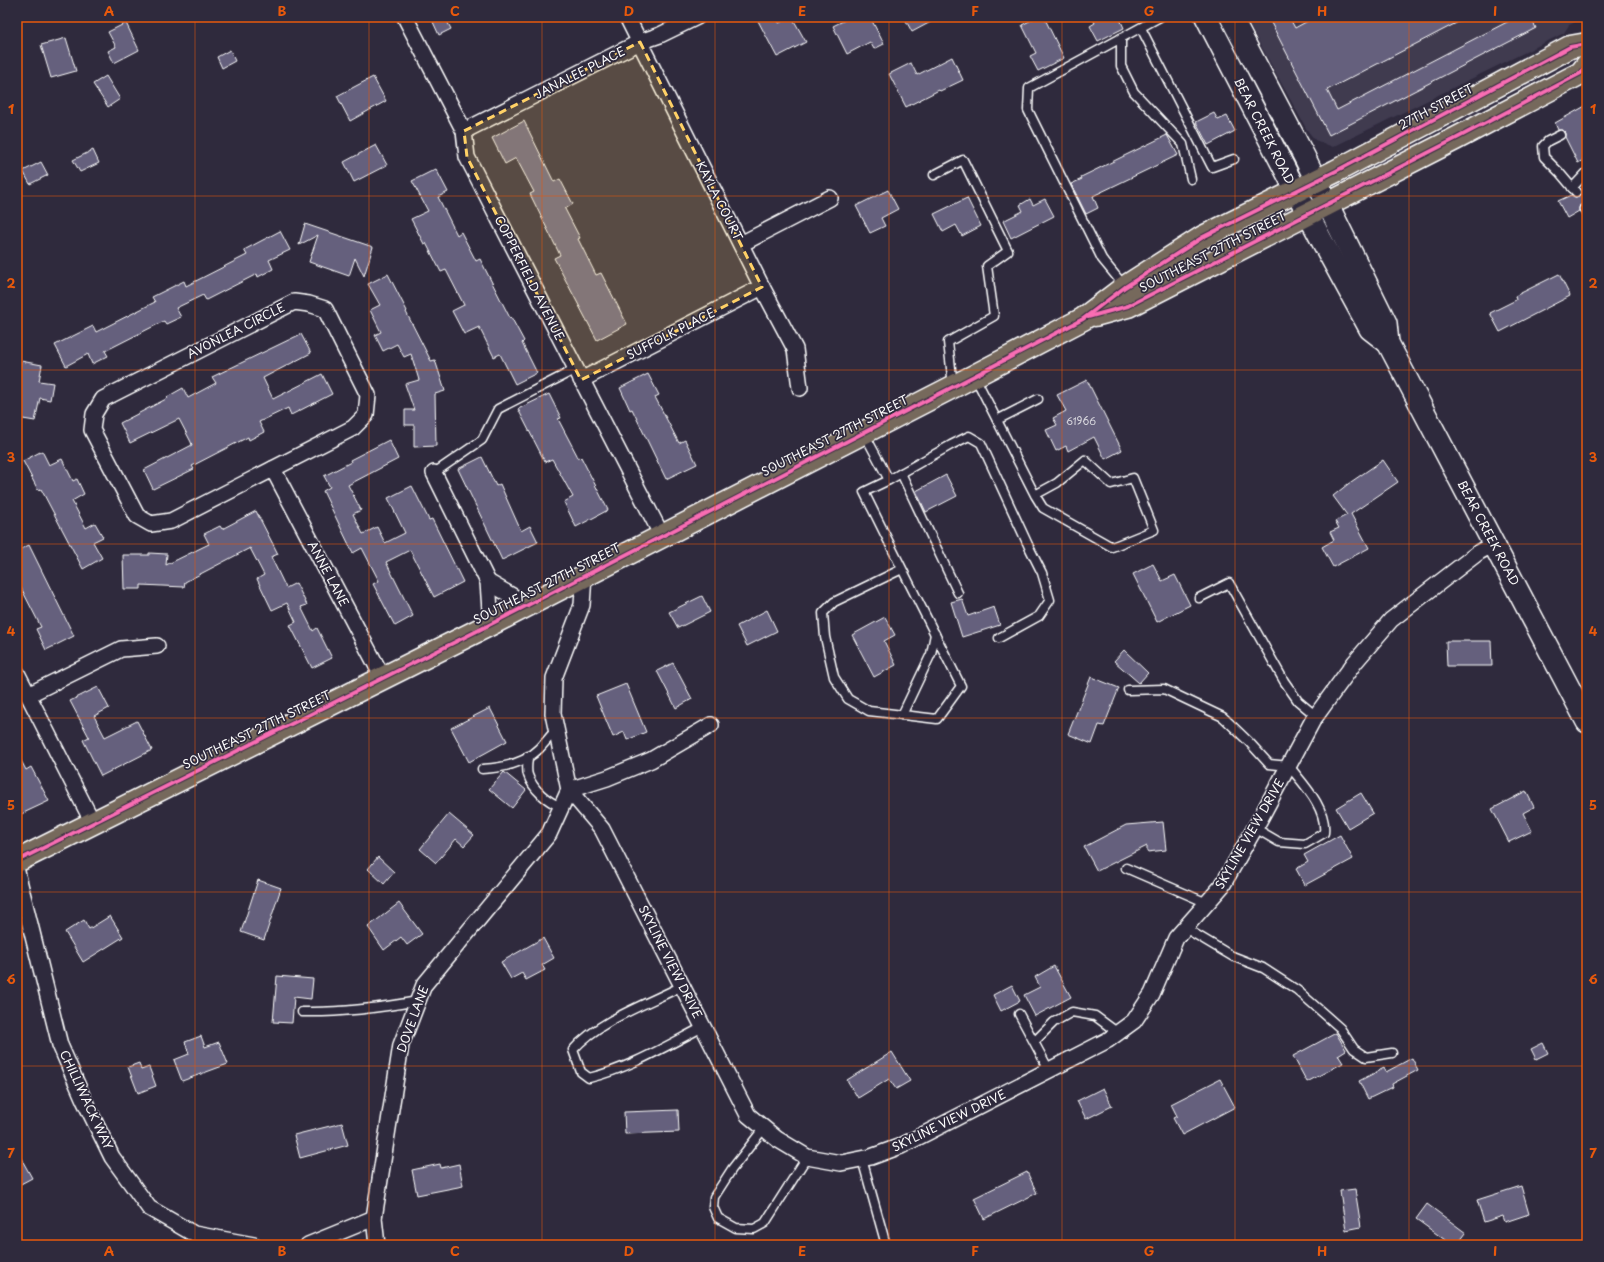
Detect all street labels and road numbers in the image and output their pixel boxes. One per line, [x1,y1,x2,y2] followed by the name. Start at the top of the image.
[531,41,628,103] street label: JANALEE PLACE
[1230,74,1300,187] street label: BEAR CREEK ROAD
[1395,78,1477,133] street label: 27TH STREET
[692,158,748,244] street label: KAYLA COURT
[1136,206,1290,296] street label: SOUTHEAST 27TH STREET
[491,212,569,343] street label: COPPERFIELD AVENUE
[183,298,288,363] street label: AVONLEA CIRCLE
[623,303,718,363] street label: SUFFOLK PLACE
[758,390,912,480] street label: SOUTHEAST 27TH STREET
[1453,476,1524,589] street label: BEAR CREEK ROAD
[304,537,354,610] street label: ANNE LANE
[470,538,624,628] street label: SOUTHEAST 27TH STREET
[179,685,334,773] street label: SOUTHEAST 27TH STREET
[1210,775,1288,892] street label: SKYLINE VIEW DRIVE
[635,902,707,1021] street label: SKYLINE VIEW DRIVE
[392,982,433,1055] street label: DOVE LANE
[56,1047,118,1153] street label: CHILLIWACK WAY
[889,1085,1009,1156] street label: SKYLINE VIEW DRIVE

